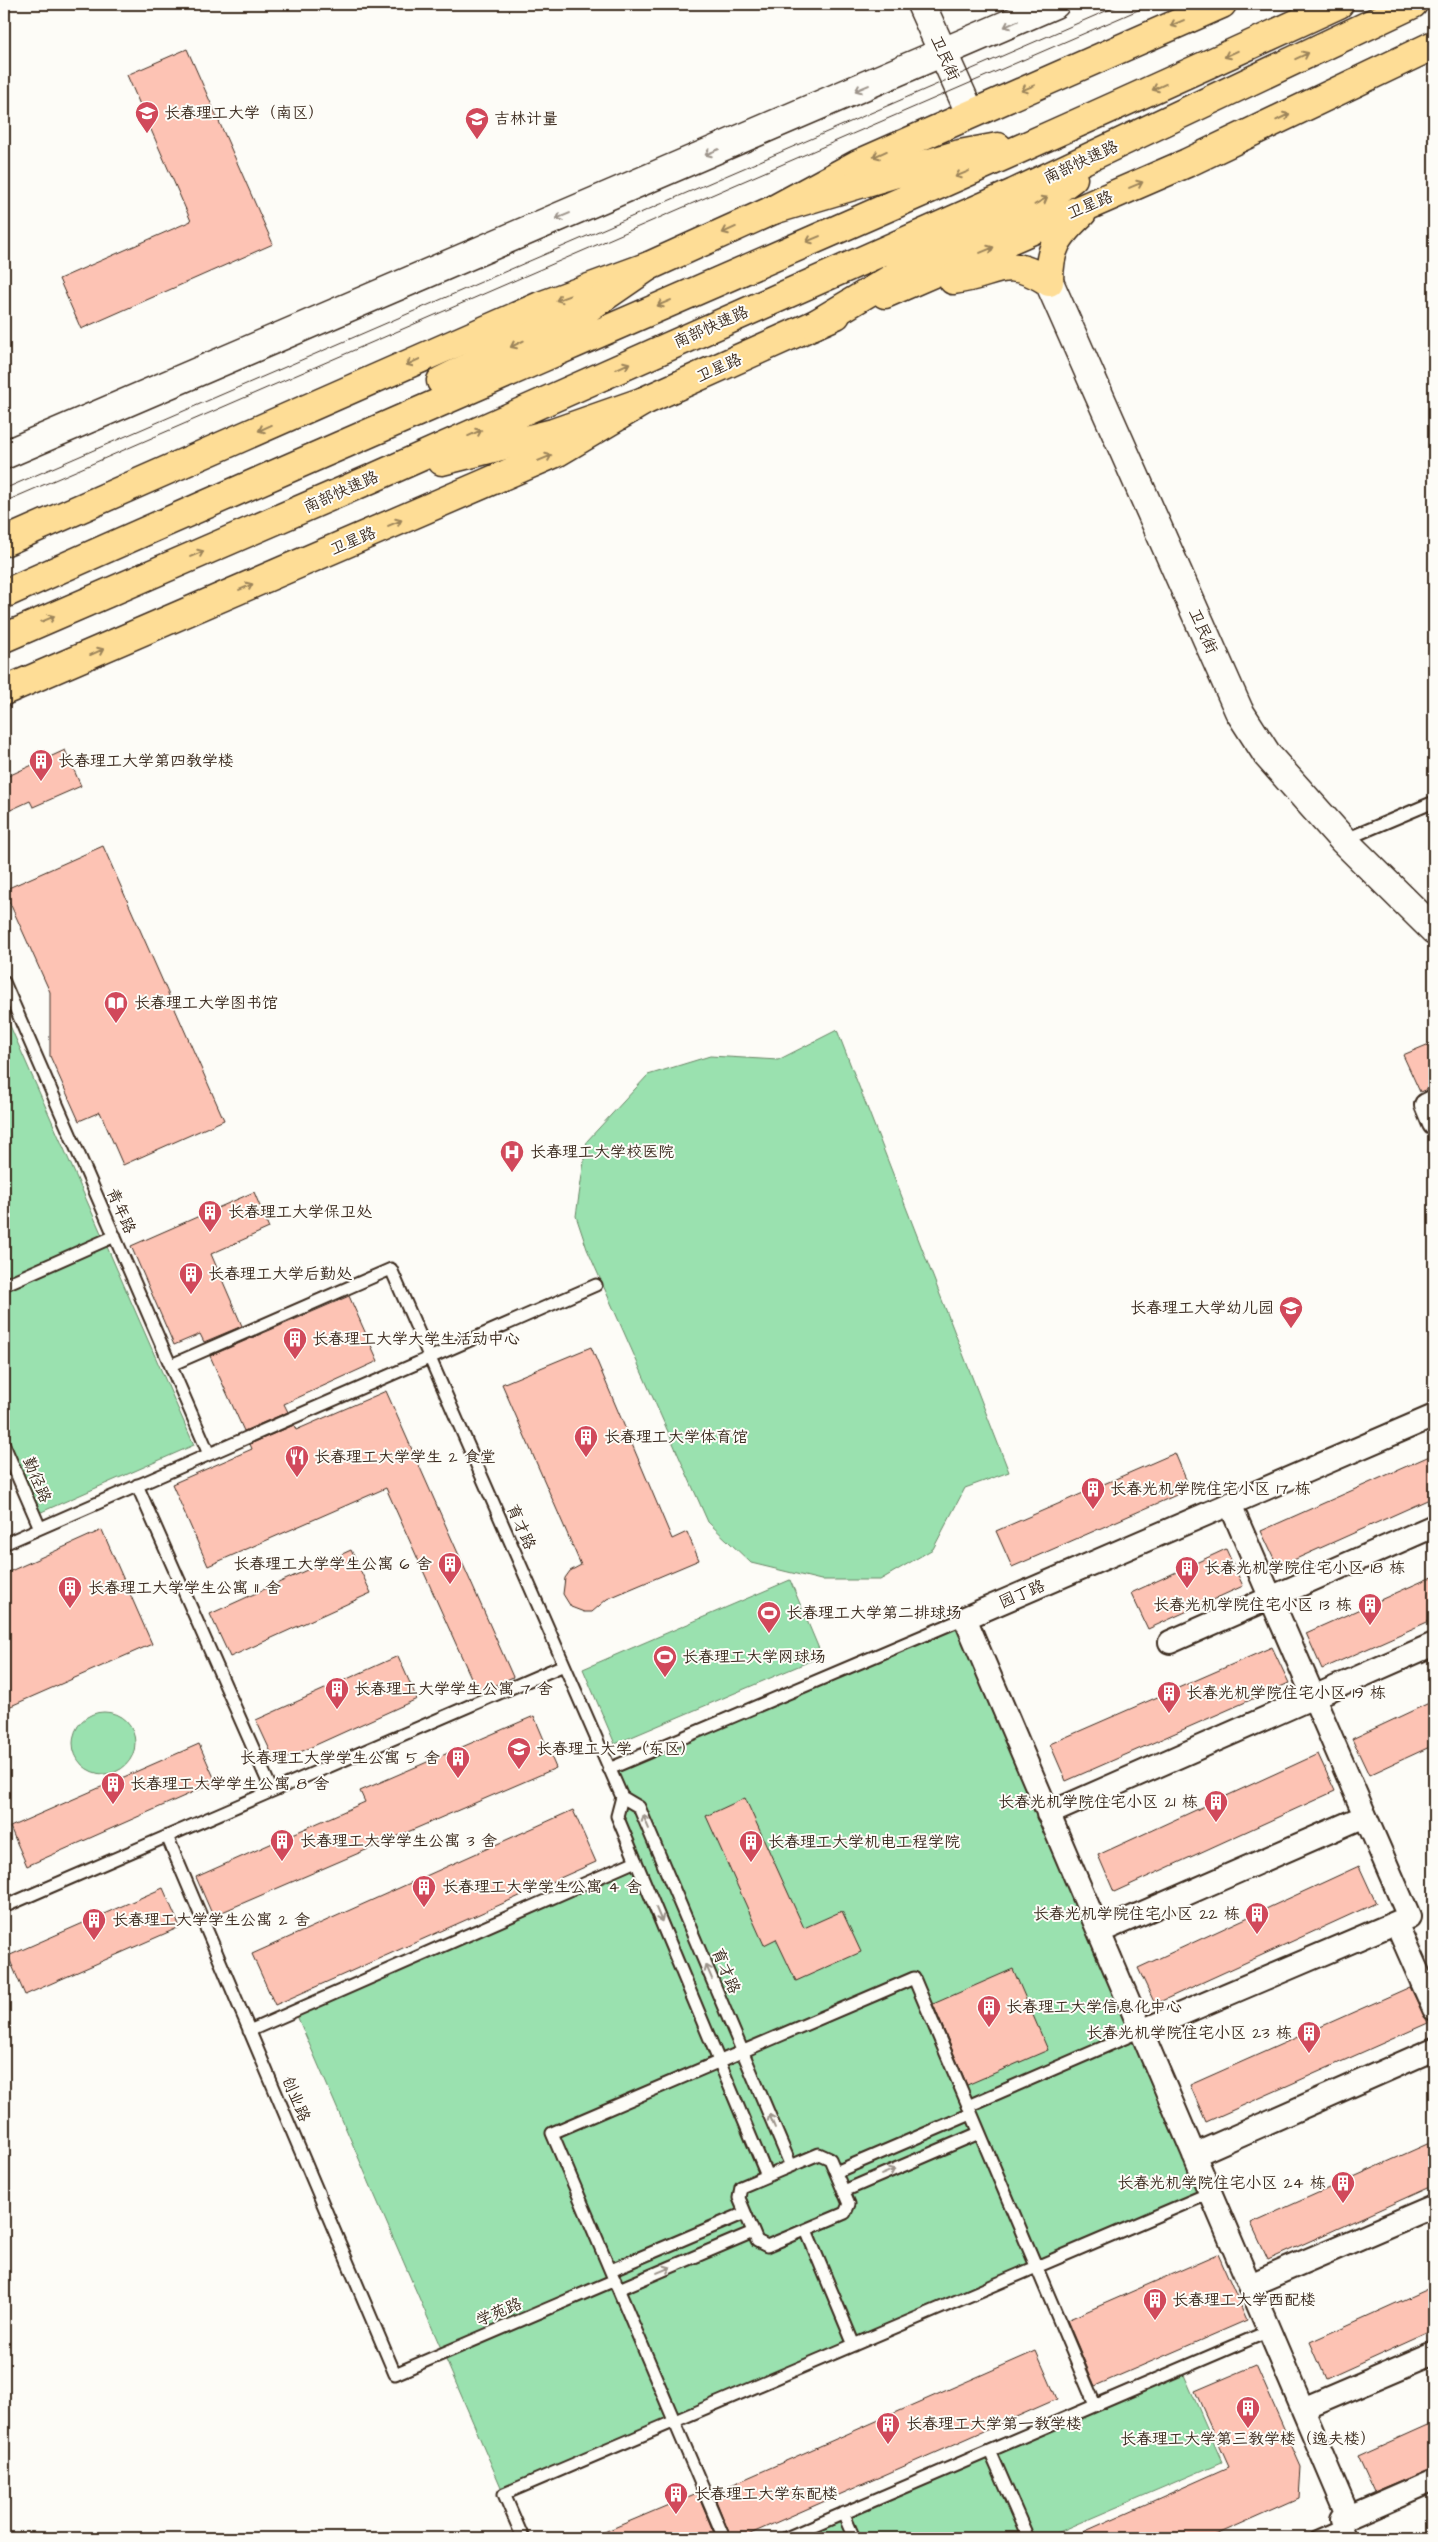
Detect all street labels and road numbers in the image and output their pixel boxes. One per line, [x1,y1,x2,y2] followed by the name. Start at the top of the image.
[925,32,965,84] street label: 卫民街
[1040,135,1122,189] street label: 南部快速路
[1064,185,1116,225] street label: 卫星路
[670,301,752,353] street label: 南部快速路
[693,348,745,388] street label: 卫星路
[300,466,382,518] street label: 南部快速路
[327,521,379,561] street label: 卫星路
[1183,605,1223,657] street label: 卫民街
[101,1185,141,1237] street label: 青年路
[17,1454,57,1506] street label: 勤径路
[501,1501,541,1553] street label: 育才路
[996,1574,1048,1614] street label: 园丁路
[706,1945,746,1997] street label: 育才路
[276,2073,316,2125] street label: 创业路
[473,2292,525,2332] street label: 学苑路

